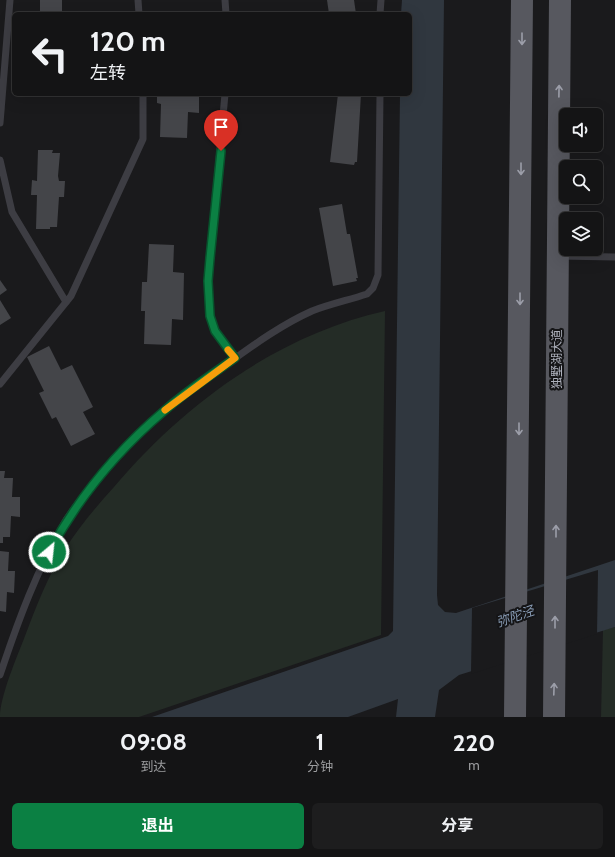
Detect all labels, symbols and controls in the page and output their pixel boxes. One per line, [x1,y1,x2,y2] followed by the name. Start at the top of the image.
[90,24,166,58] text: 120 m
[24,28,76,80] icon: left
[518,32,526,45] one-way arrow
[90,62,126,84] text: 左转
[555,85,563,98] one-way arrow
[559,108,603,256] map controls
[559,108,603,152] button: sound
[204,110,238,151] pin
[210,116,232,138] icon: arrive
[559,160,603,204] button: search
[517,162,525,175] one-way arrow
[559,212,603,256] button: layers
[516,292,524,305] one-way arrow
[549,329,564,389] street label: 独墅湖大道
[515,422,522,435] one-way arrow
[552,525,560,538] one-way arrow
[28,531,70,573] position arrow
[494,601,538,630] water label: 弥陀泾
[551,616,559,629] one-way arrow
[551,683,558,696] one-way arrow
[120,727,187,756] text: 09:08
[316,727,324,756] text: 1
[453,728,495,757] text: 220
[468,757,480,773] text: m
[140,758,166,774] text: 到达
[307,758,333,774] text: 分钟
[12,803,304,849] button: 退出
[312,803,603,849] button: 分享

